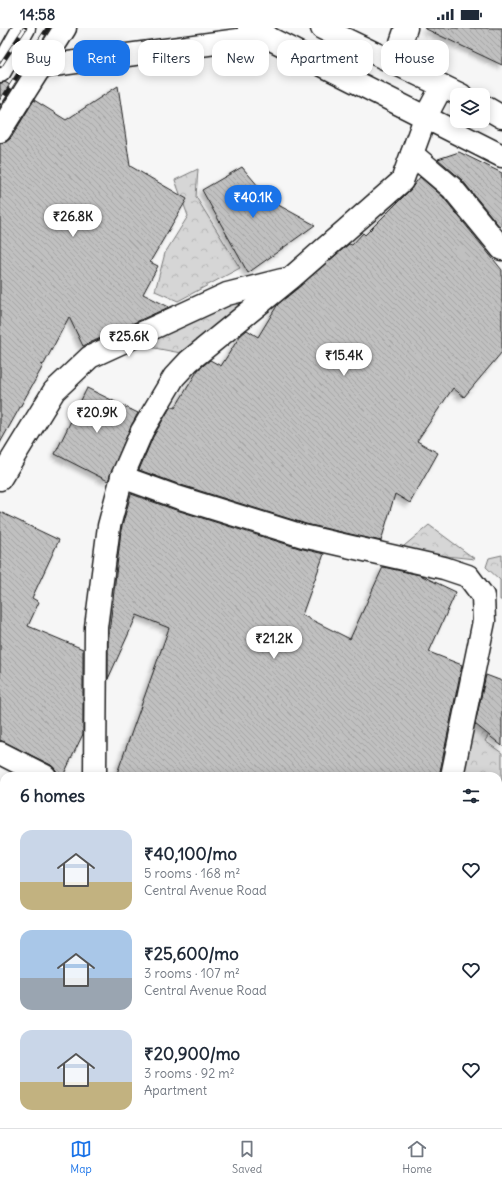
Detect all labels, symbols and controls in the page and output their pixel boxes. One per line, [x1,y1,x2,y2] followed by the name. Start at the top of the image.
[20,5,55,24] text: 14:58
[12,40,65,76] chip: Buy
[73,40,130,76] chip: Rent
[138,40,204,76] chip: Filters
[212,40,269,76] chip: New
[277,40,373,76] chip: Apartment
[381,40,449,76] chip: House
[450,88,490,128] map controls
[450,88,490,128] button: layers
[220,185,286,219] pin: ₹40.1K
[234,189,272,206] text: ₹40.1K
[40,204,106,238] pin: ₹26.8K
[53,208,93,225] text: ₹26.8K
[96,324,162,358] pin: ₹25.6K
[109,328,149,345] text: ₹25.6K
[311,343,377,377] pin: ₹15.4K
[325,347,363,364] text: ₹15.4K
[64,400,130,434] pin: ₹20.9K
[76,404,118,421] text: ₹20.9K
[241,626,307,660] pin: ₹21.2K
[255,630,293,647] text: ₹21.2K
[20,785,85,807] text: 6 homes
[460,785,482,807] icon: filters
[144,843,237,865] text: ₹40,100/mo
[52,846,100,894] icon: home
[460,859,482,881] icon: heart
[144,865,240,882] text: 5 rooms · 168 m²
[144,882,267,899] text: Central Avenue Road
[144,943,239,965] text: ₹25,600/mo
[52,946,100,994] icon: home
[460,959,482,981] icon: heart
[144,965,240,982] text: 3 rooms · 107 m²
[144,982,267,999] text: Central Avenue Road
[144,1043,240,1065] text: ₹20,900/mo
[52,1046,100,1094] icon: home
[460,1059,482,1081] icon: heart
[144,1065,235,1082] text: 3 rooms · 92 m²
[144,1082,207,1099] text: Apartment
[70,1138,92,1176] tab: Map
[232,1138,262,1176] tab: Saved
[402,1138,432,1176] tab: Home

